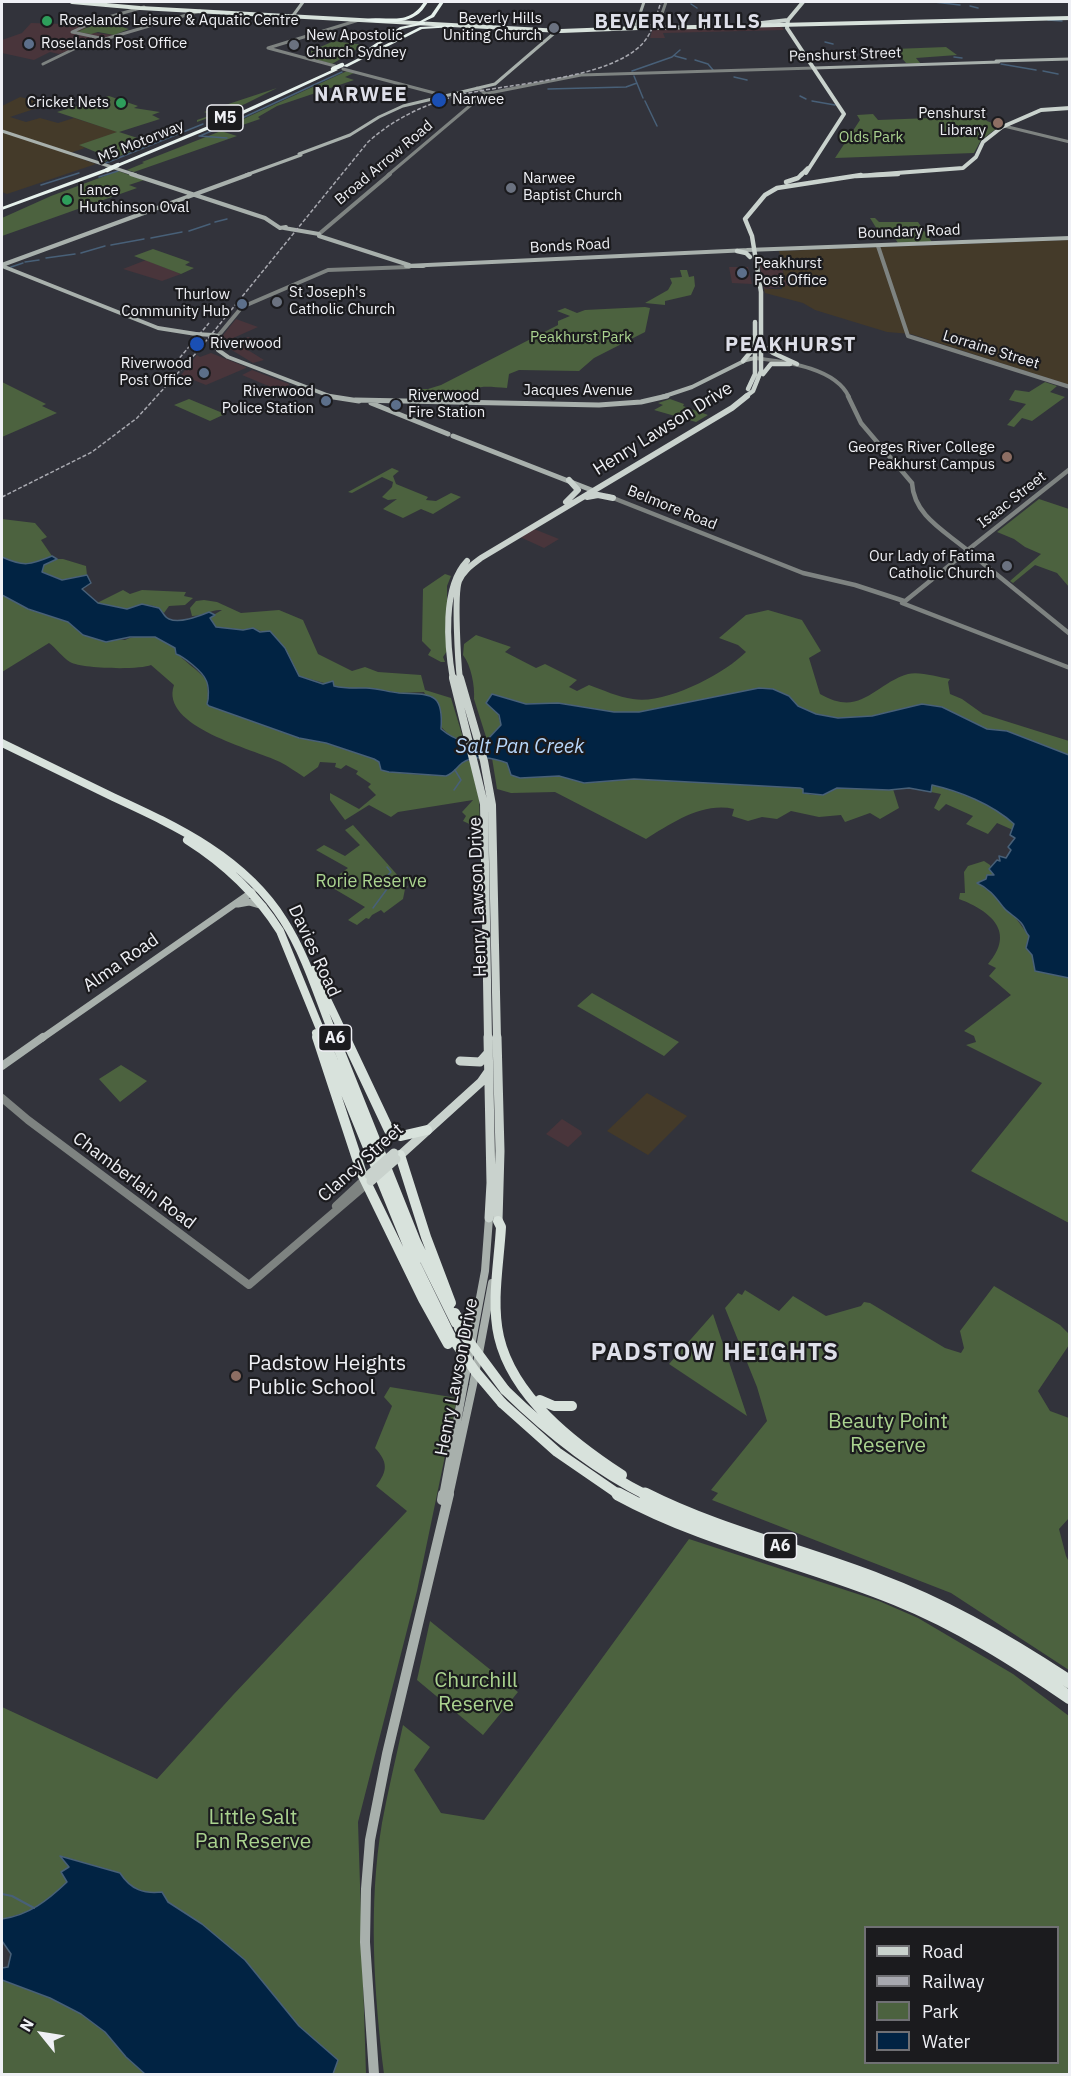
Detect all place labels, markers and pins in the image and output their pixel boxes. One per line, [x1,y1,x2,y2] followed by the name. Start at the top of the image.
[443,10,542,45] place label: Beverly Hills Uniting Church
[59,12,299,30] place label: Roselands Leisure & Aquatic Centre
[40,14,54,28] marker: Roselands Leisure & Aquatic Centre
[547,21,561,35] marker: Beverly Hills Uniting Church
[306,27,406,62] place label: New Apostolic Church Sydney
[41,35,187,53] place label: Roselands Post Office
[22,37,36,51] marker: Roselands Post Office
[287,38,301,52] marker: New Apostolic Church Sydney
[430,91,448,109] marker: Narwee
[452,91,504,109] place label: Narwee
[27,94,109,112] place label: Cricket Nets
[114,96,128,110] marker: Cricket Nets
[918,105,986,140] place label: Penshurst Library
[991,116,1005,130] marker: Penshurst Library
[523,170,622,205] place label: Narwee Baptist Church
[504,181,518,195] marker: Narwee Baptist Church
[79,182,189,217] place label: Lance Hutchinson Oval
[60,193,74,207] marker: Lance Hutchinson Oval
[754,255,827,290] place label: Peakhurst Post Office
[735,266,749,280] marker: Peakhurst Post Office
[289,284,395,319] place label: St Joseph's Catholic Church
[121,286,230,321] place label: Thurlow Community Hub
[270,295,284,309] marker: St Joseph's Catholic Church
[235,297,249,311] marker: Thurlow Community Hub
[188,335,206,353] marker: Riverwood
[210,335,281,353] place label: Riverwood
[119,355,192,390] place label: Riverwood Post Office
[197,366,211,380] marker: Riverwood Post Office
[222,383,314,418] place label: Riverwood Police Station
[408,387,485,422] place label: Riverwood Fire Station
[319,394,333,408] marker: Riverwood Police Station
[389,398,403,412] marker: Riverwood Fire Station
[848,439,995,474] place label: Georges River College Peakhurst Campus
[1000,450,1014,464] marker: Georges River College Peakhurst Campus
[869,548,995,583] place label: Our Lady of Fatima Catholic Church
[1000,559,1014,573] marker: Our Lady of Fatima Catholic Church
[248,1351,406,1401] place label: Padstow Heights Public School
[229,1369,243,1383] marker: Padstow Heights Public School

